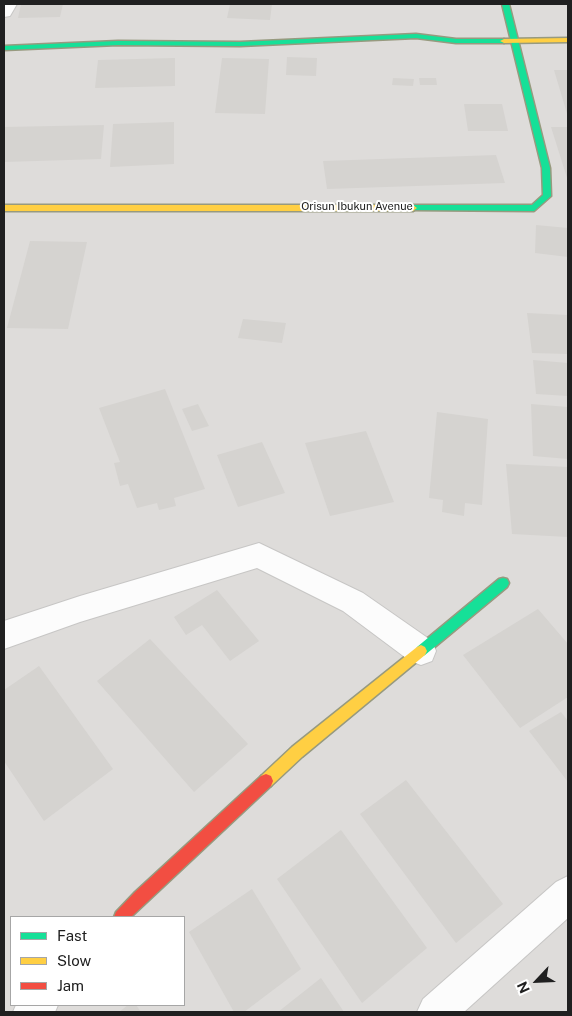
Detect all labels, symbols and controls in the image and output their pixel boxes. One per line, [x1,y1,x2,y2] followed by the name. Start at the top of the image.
[301,200,413,214] street label: Orisun Ibukun Avenue
[10,916,185,1006] legend
[57,927,87,944] text: Fast
[57,952,91,969] text: Slow
[512,956,562,1006] north arrow
[57,977,84,994] text: Jam
[514,979,533,996] text: N

